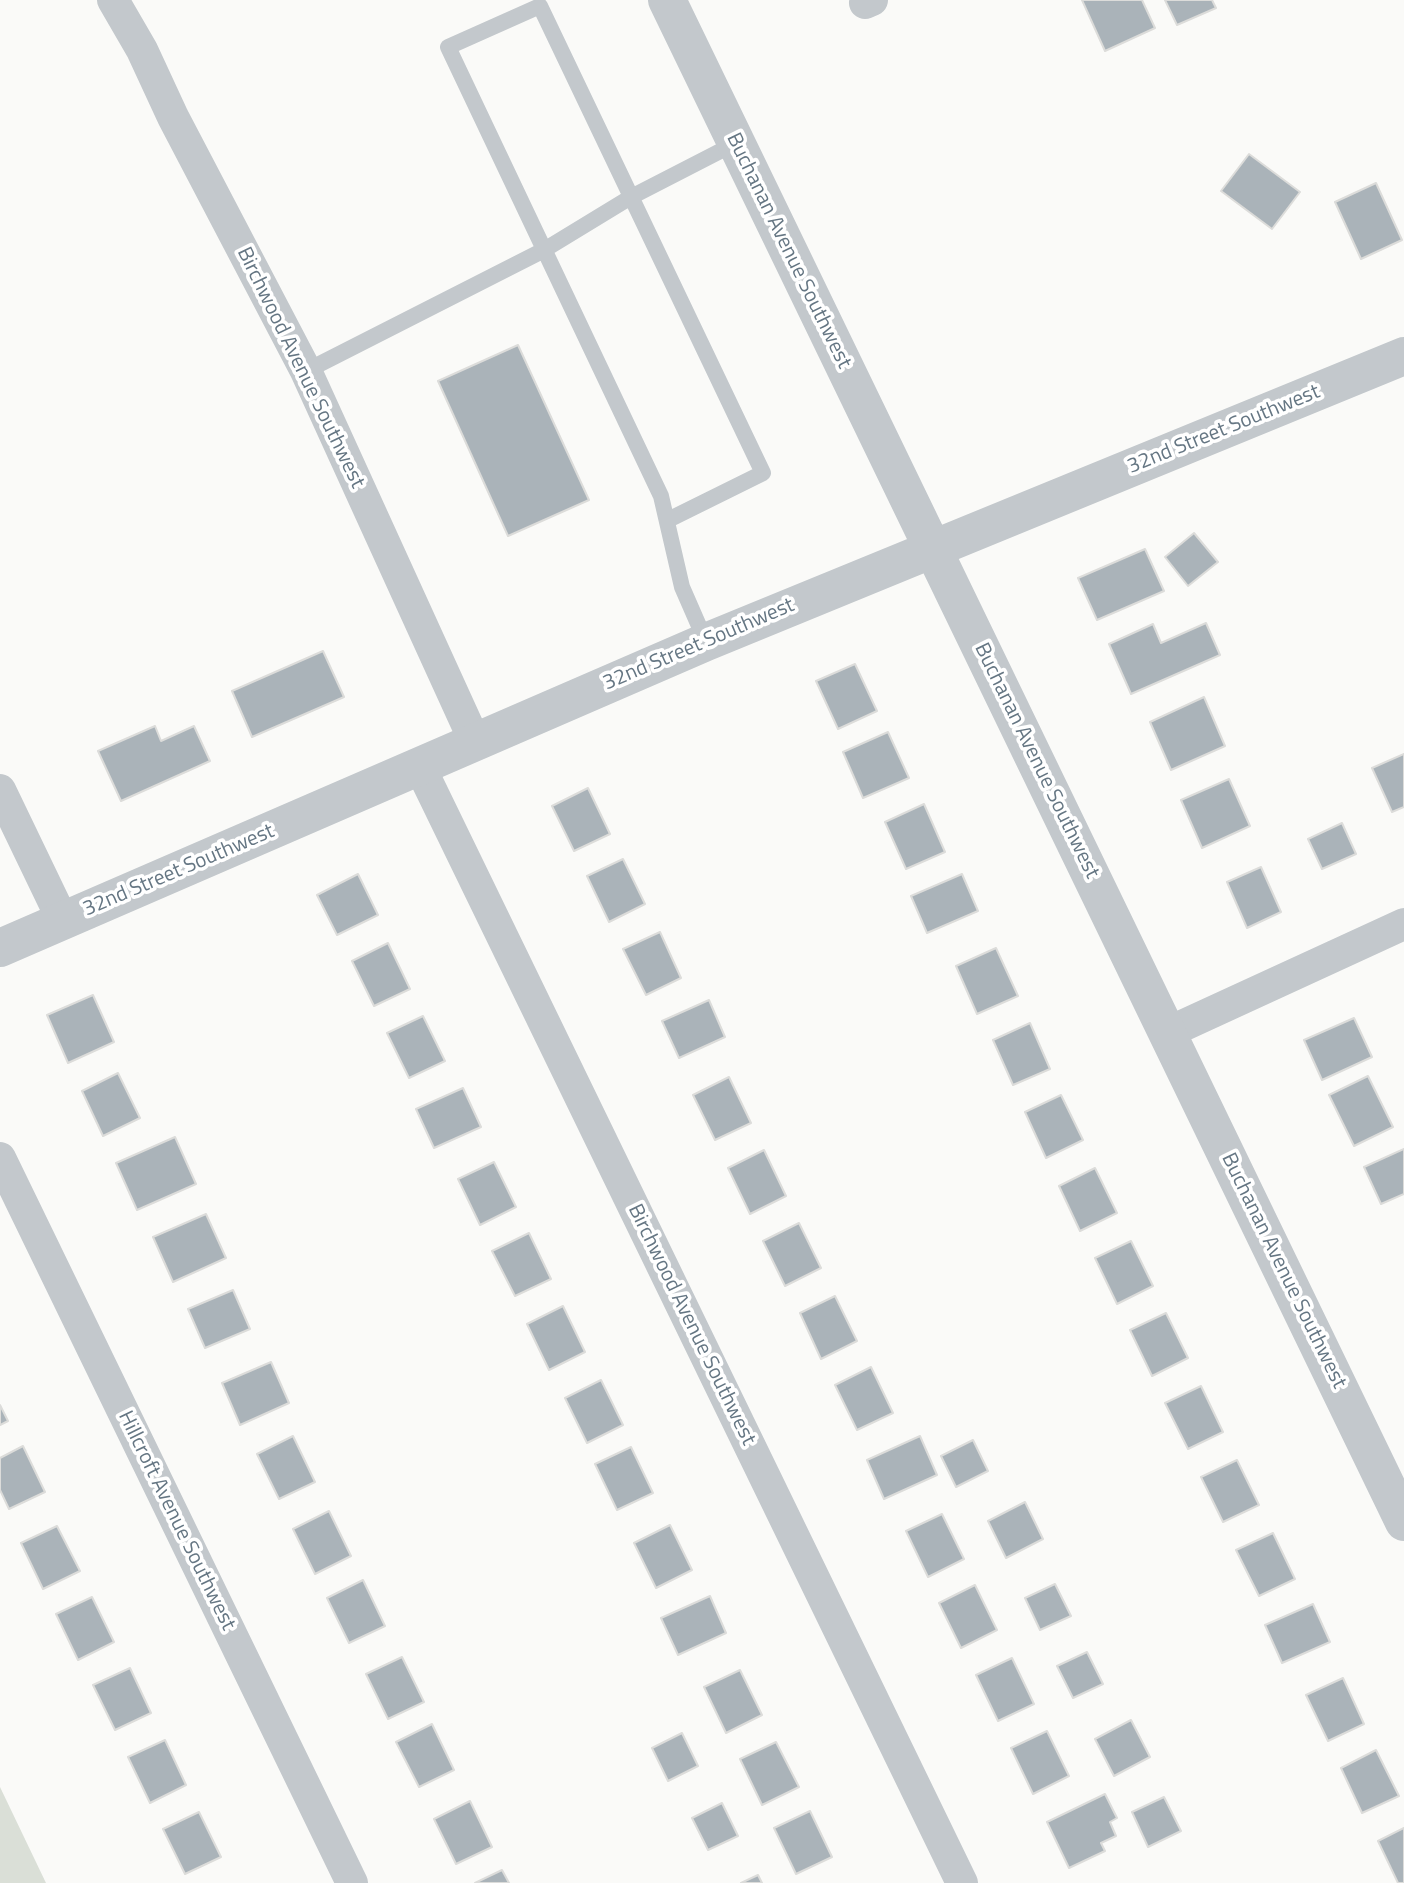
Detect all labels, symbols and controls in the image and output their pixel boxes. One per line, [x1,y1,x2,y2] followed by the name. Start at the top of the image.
[720,129,856,373] street label: Buchanan Avenue Southwest
[231,243,369,493] street label: Birchwood Avenue Southwest
[1124,380,1324,480] street label: 32nd Street Southwest
[600,593,798,697] street label: 32nd Street Southwest
[968,639,1104,883] street label: Buchanan Avenue Southwest
[80,819,278,923] street label: 32nd Street Southwest
[1215,1149,1351,1393] street label: Buchanan Avenue Southwest
[622,1200,760,1450] street label: Birchwood Avenue Southwest
[112,1407,240,1635] street label: Hillcroft Avenue Southwest

